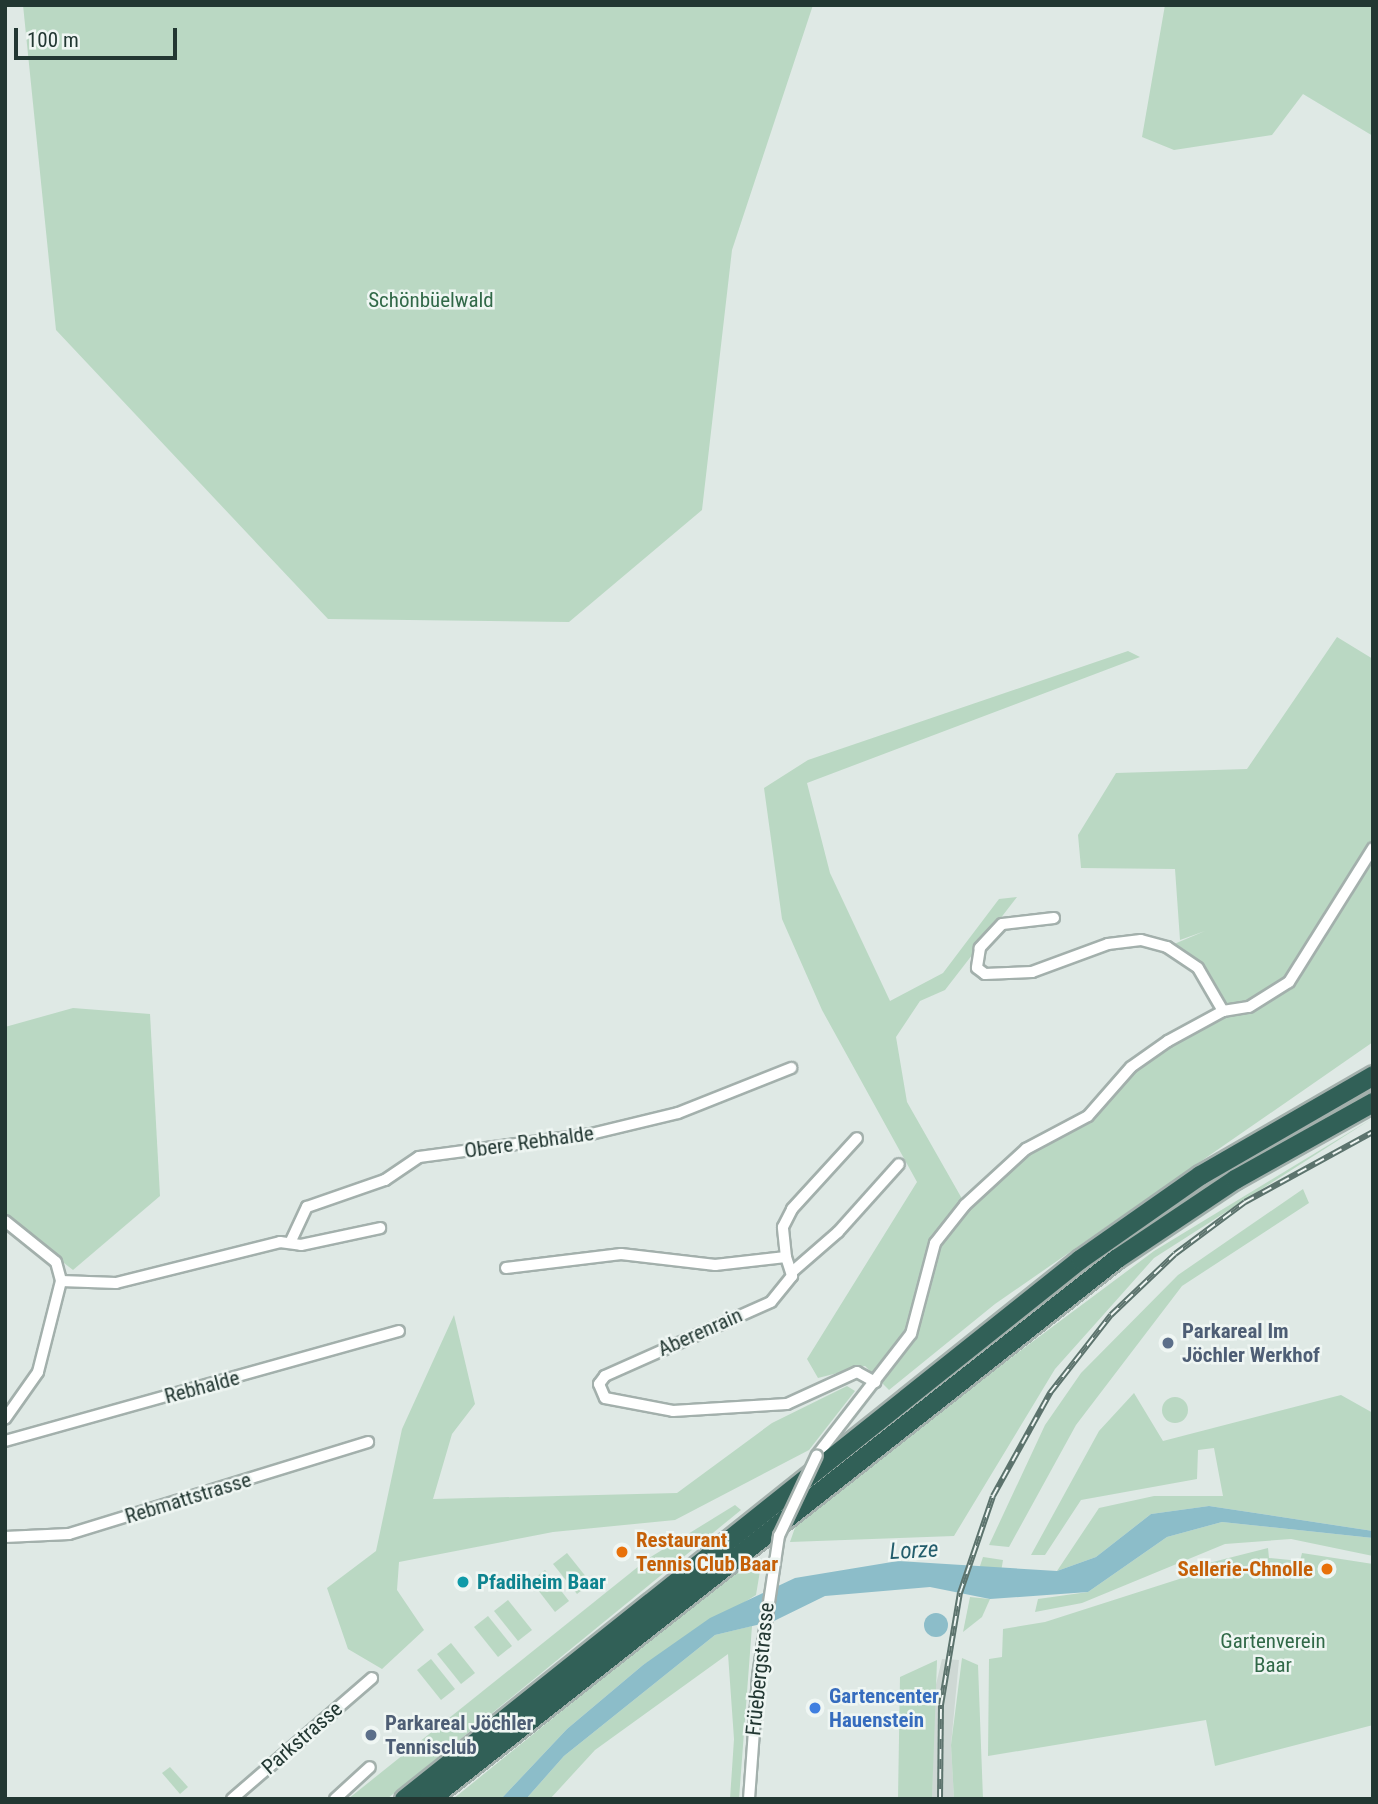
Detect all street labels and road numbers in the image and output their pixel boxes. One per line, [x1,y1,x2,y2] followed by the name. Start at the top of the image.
[463,1120,595,1164] street label: Obere Rebhalde
[654,1302,746,1362] street label: Aberenrain
[162,1365,242,1409] street label: Rebhalde
[122,1467,254,1529] street label: Rebmattstrasse
[740,1601,780,1737] street label: Früebergstrasse
[257,1696,347,1780] street label: Parkstrasse

